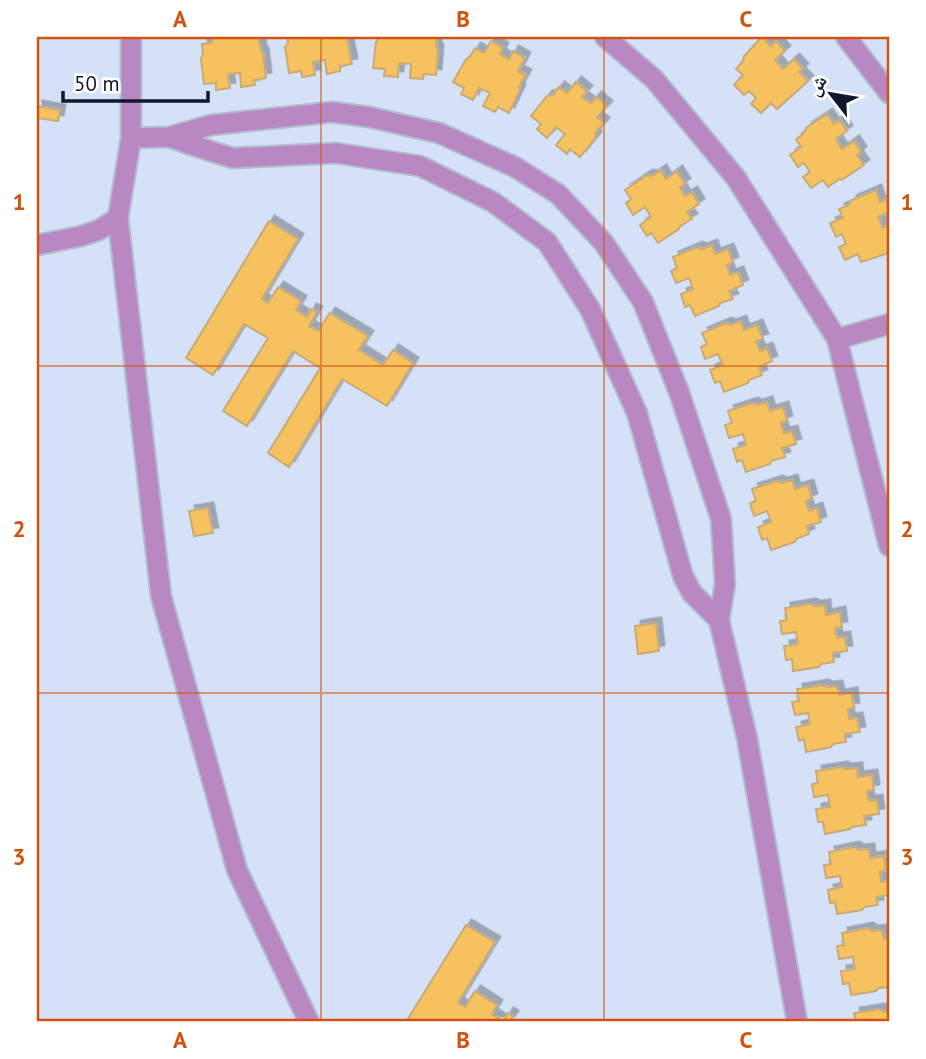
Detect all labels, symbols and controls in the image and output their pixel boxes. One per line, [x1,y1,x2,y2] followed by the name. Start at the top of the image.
[173,4,187,33] text: A
[456,4,470,33] text: B
[740,4,753,33] text: C
[63,60,208,104] scale bar
[796,60,866,130] north arrow
[74,70,120,97] text: 50 m
[801,70,832,100] text: ش
[12,187,26,216] text: 1
[900,187,914,216] text: 1
[12,514,26,543] text: 2
[900,514,914,543] text: 2
[12,842,26,871] text: 3
[900,842,914,871] text: 3
[173,1025,187,1054] text: A
[456,1025,470,1054] text: B
[740,1025,753,1054] text: C

